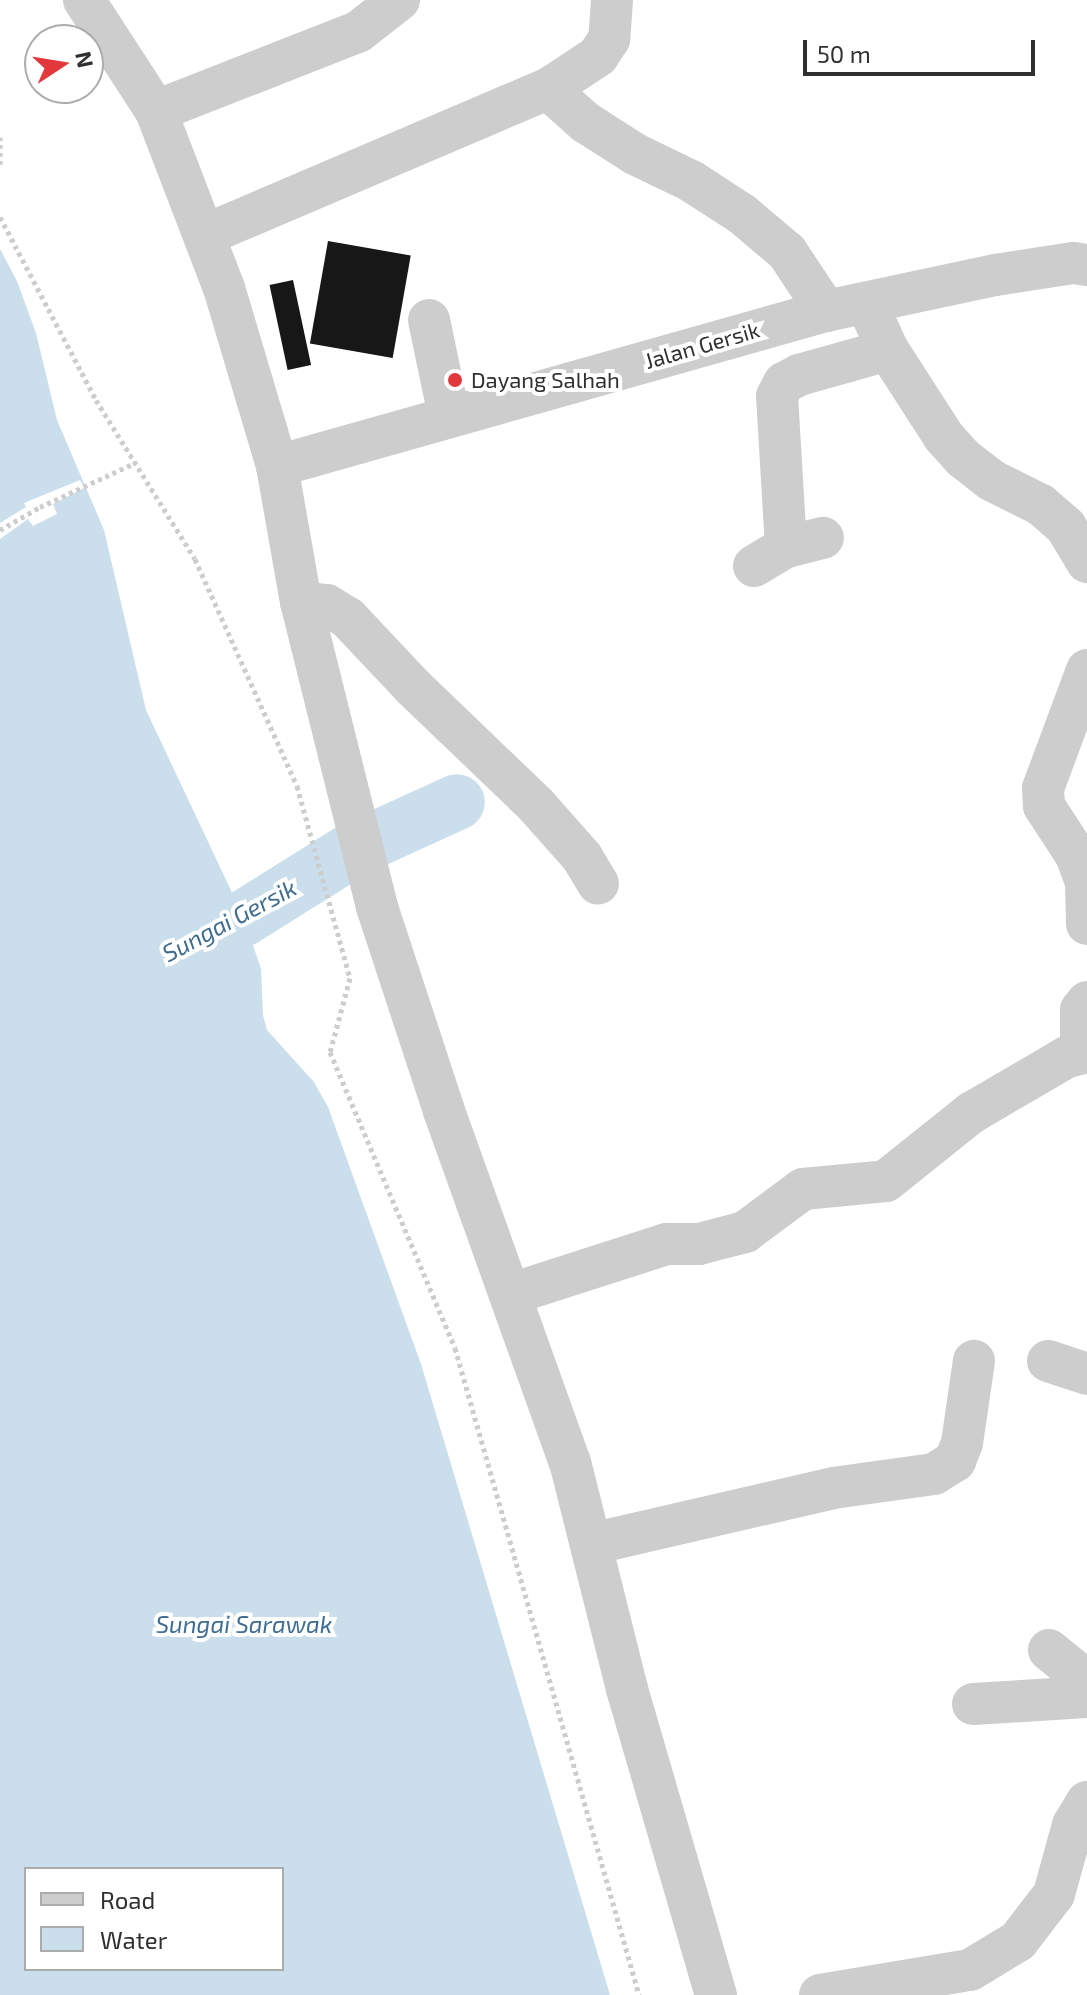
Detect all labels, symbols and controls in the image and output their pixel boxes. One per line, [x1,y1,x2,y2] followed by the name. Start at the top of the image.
[24,24,104,104] north arrow
[807,24,1039,74] scale bar
[817,39,871,68] text: 50 m
[71,49,100,70] text: N
[642,316,762,374] street label: Jalan Gersik
[471,367,620,393] place label: Dayang Salhah
[446,371,464,389] marker: Dayang Salhah
[157,873,301,967] water label: Sungai Gersik
[156,1610,332,1638] water label: Sungai Sarawak
[24,1867,284,1971] legend
[100,1885,155,1914] text: Road
[100,1925,167,1954] text: Water

